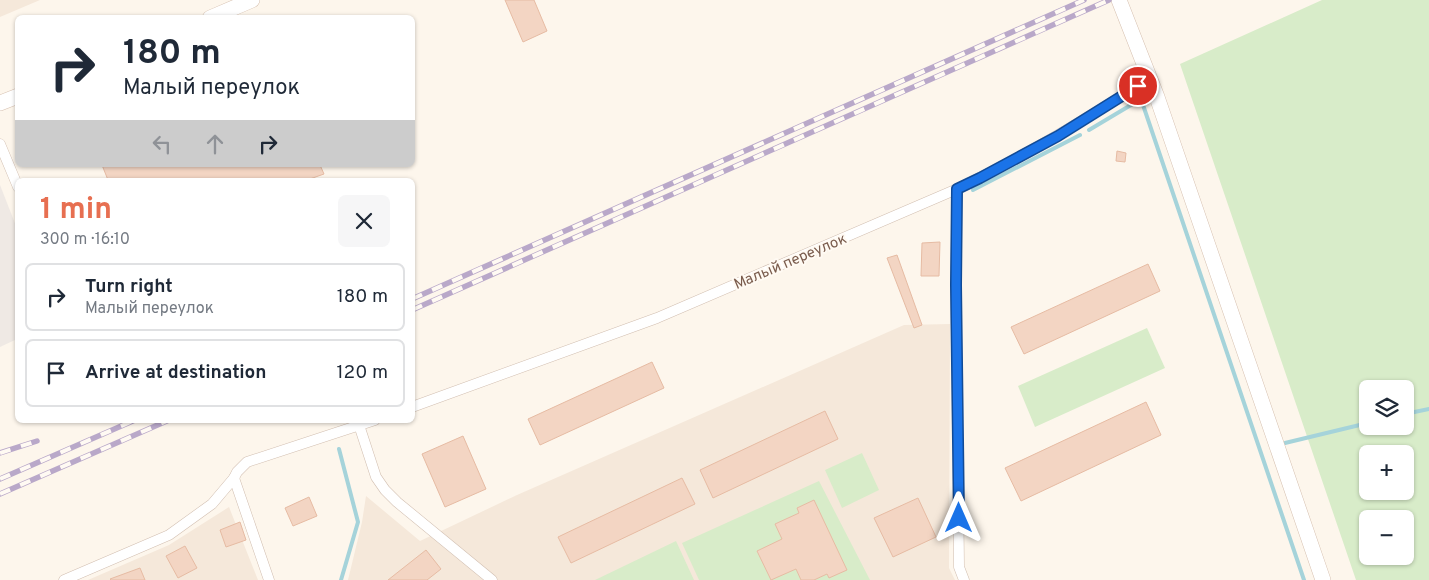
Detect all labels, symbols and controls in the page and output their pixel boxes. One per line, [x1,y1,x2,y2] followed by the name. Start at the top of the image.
[123,32,221,76] text: 180 m
[40,35,105,100] icon: right
[1117,65,1159,107] pin
[1124,72,1152,100] icon: arrive
[123,75,300,102] text: Малый переулок
[148,130,176,158] icon: left
[201,130,229,158] icon: ahead
[254,130,282,158] icon: right
[40,192,112,229] text: 1 min
[338,195,390,247] button: close
[40,230,130,250] text: 300 m · 16:10
[731,230,850,295] street label: Малый переулок
[85,275,173,299] text: Turn right
[42,283,70,311] icon: right
[337,285,388,309] text: 180 m
[85,299,214,319] text: Малый переулок
[42,359,70,387] icon: arrive
[85,361,266,385] text: Arrive at destination
[337,361,388,385] text: 120 m
[1359,380,1414,565] map controls
[1359,380,1414,435] button: layers
[1359,445,1414,500] button: +
[932,491,984,543] position arrow
[1359,510,1414,565] button: −

